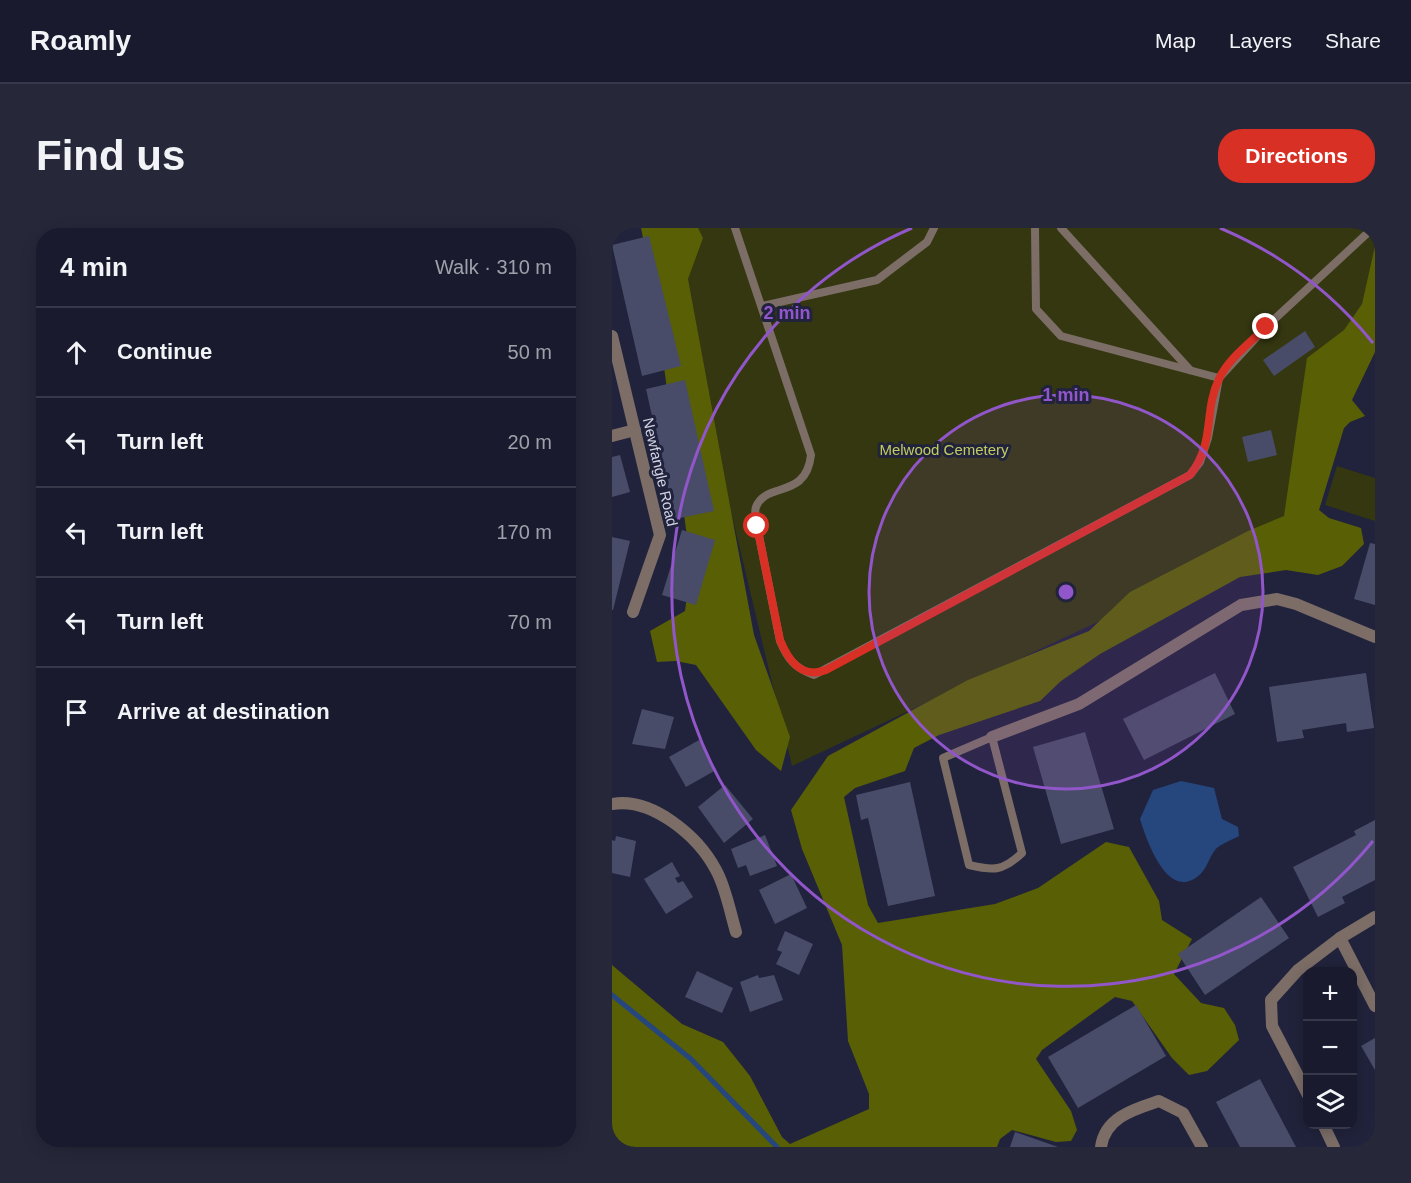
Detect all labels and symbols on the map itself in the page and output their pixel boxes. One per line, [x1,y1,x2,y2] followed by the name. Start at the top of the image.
[763,303,811,323] text: 2 min
[1252,313,1278,339] route end
[1042,385,1090,405] text: 1 min
[640,416,681,528] street label: Newfangle Road
[879,441,1009,458] park label: Melwood Cemetery
[743,512,769,538] route start
[1056,582,1076,602] centre of rings

